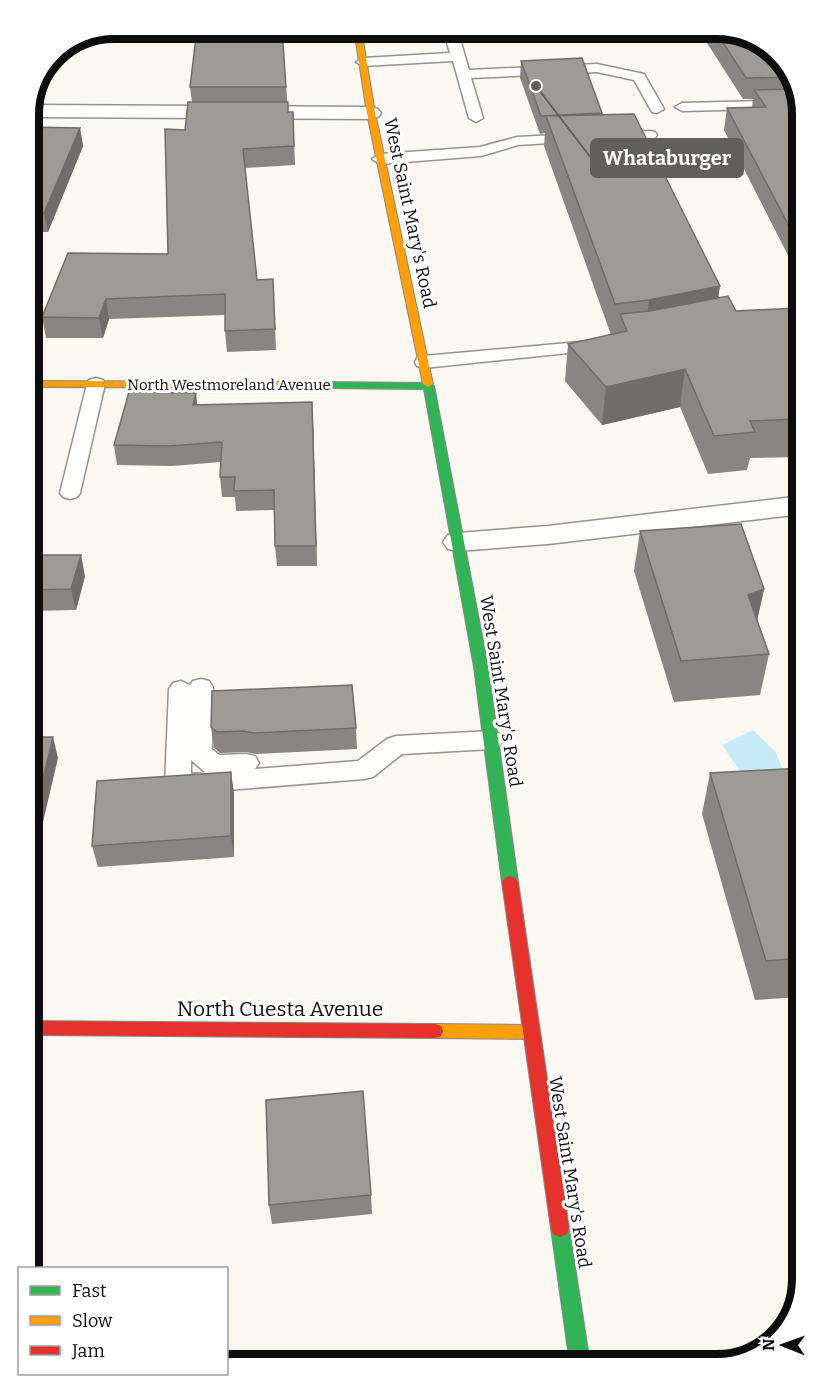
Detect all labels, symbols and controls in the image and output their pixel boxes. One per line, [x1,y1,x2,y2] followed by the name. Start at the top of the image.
[379,116,441,310] street label: West Saint Mary's Road
[591,139,743,177] callout: Whataburger
[603,146,732,170] text: Whataburger
[127,376,331,394] street label: North Westmoreland Avenue
[475,594,527,789] street label: West Saint Mary's Road
[177,996,383,1022] street label: North Cuesta Avenue
[544,1075,596,1270] street label: West Saint Mary's Road
[18,1267,228,1375] legend
[72,1280,107,1302] text: Fast
[72,1310,113,1332] text: Slow
[753,1315,813,1375] north arrow
[759,1338,778,1351] text: N
[71,1340,105,1362] text: Jam

